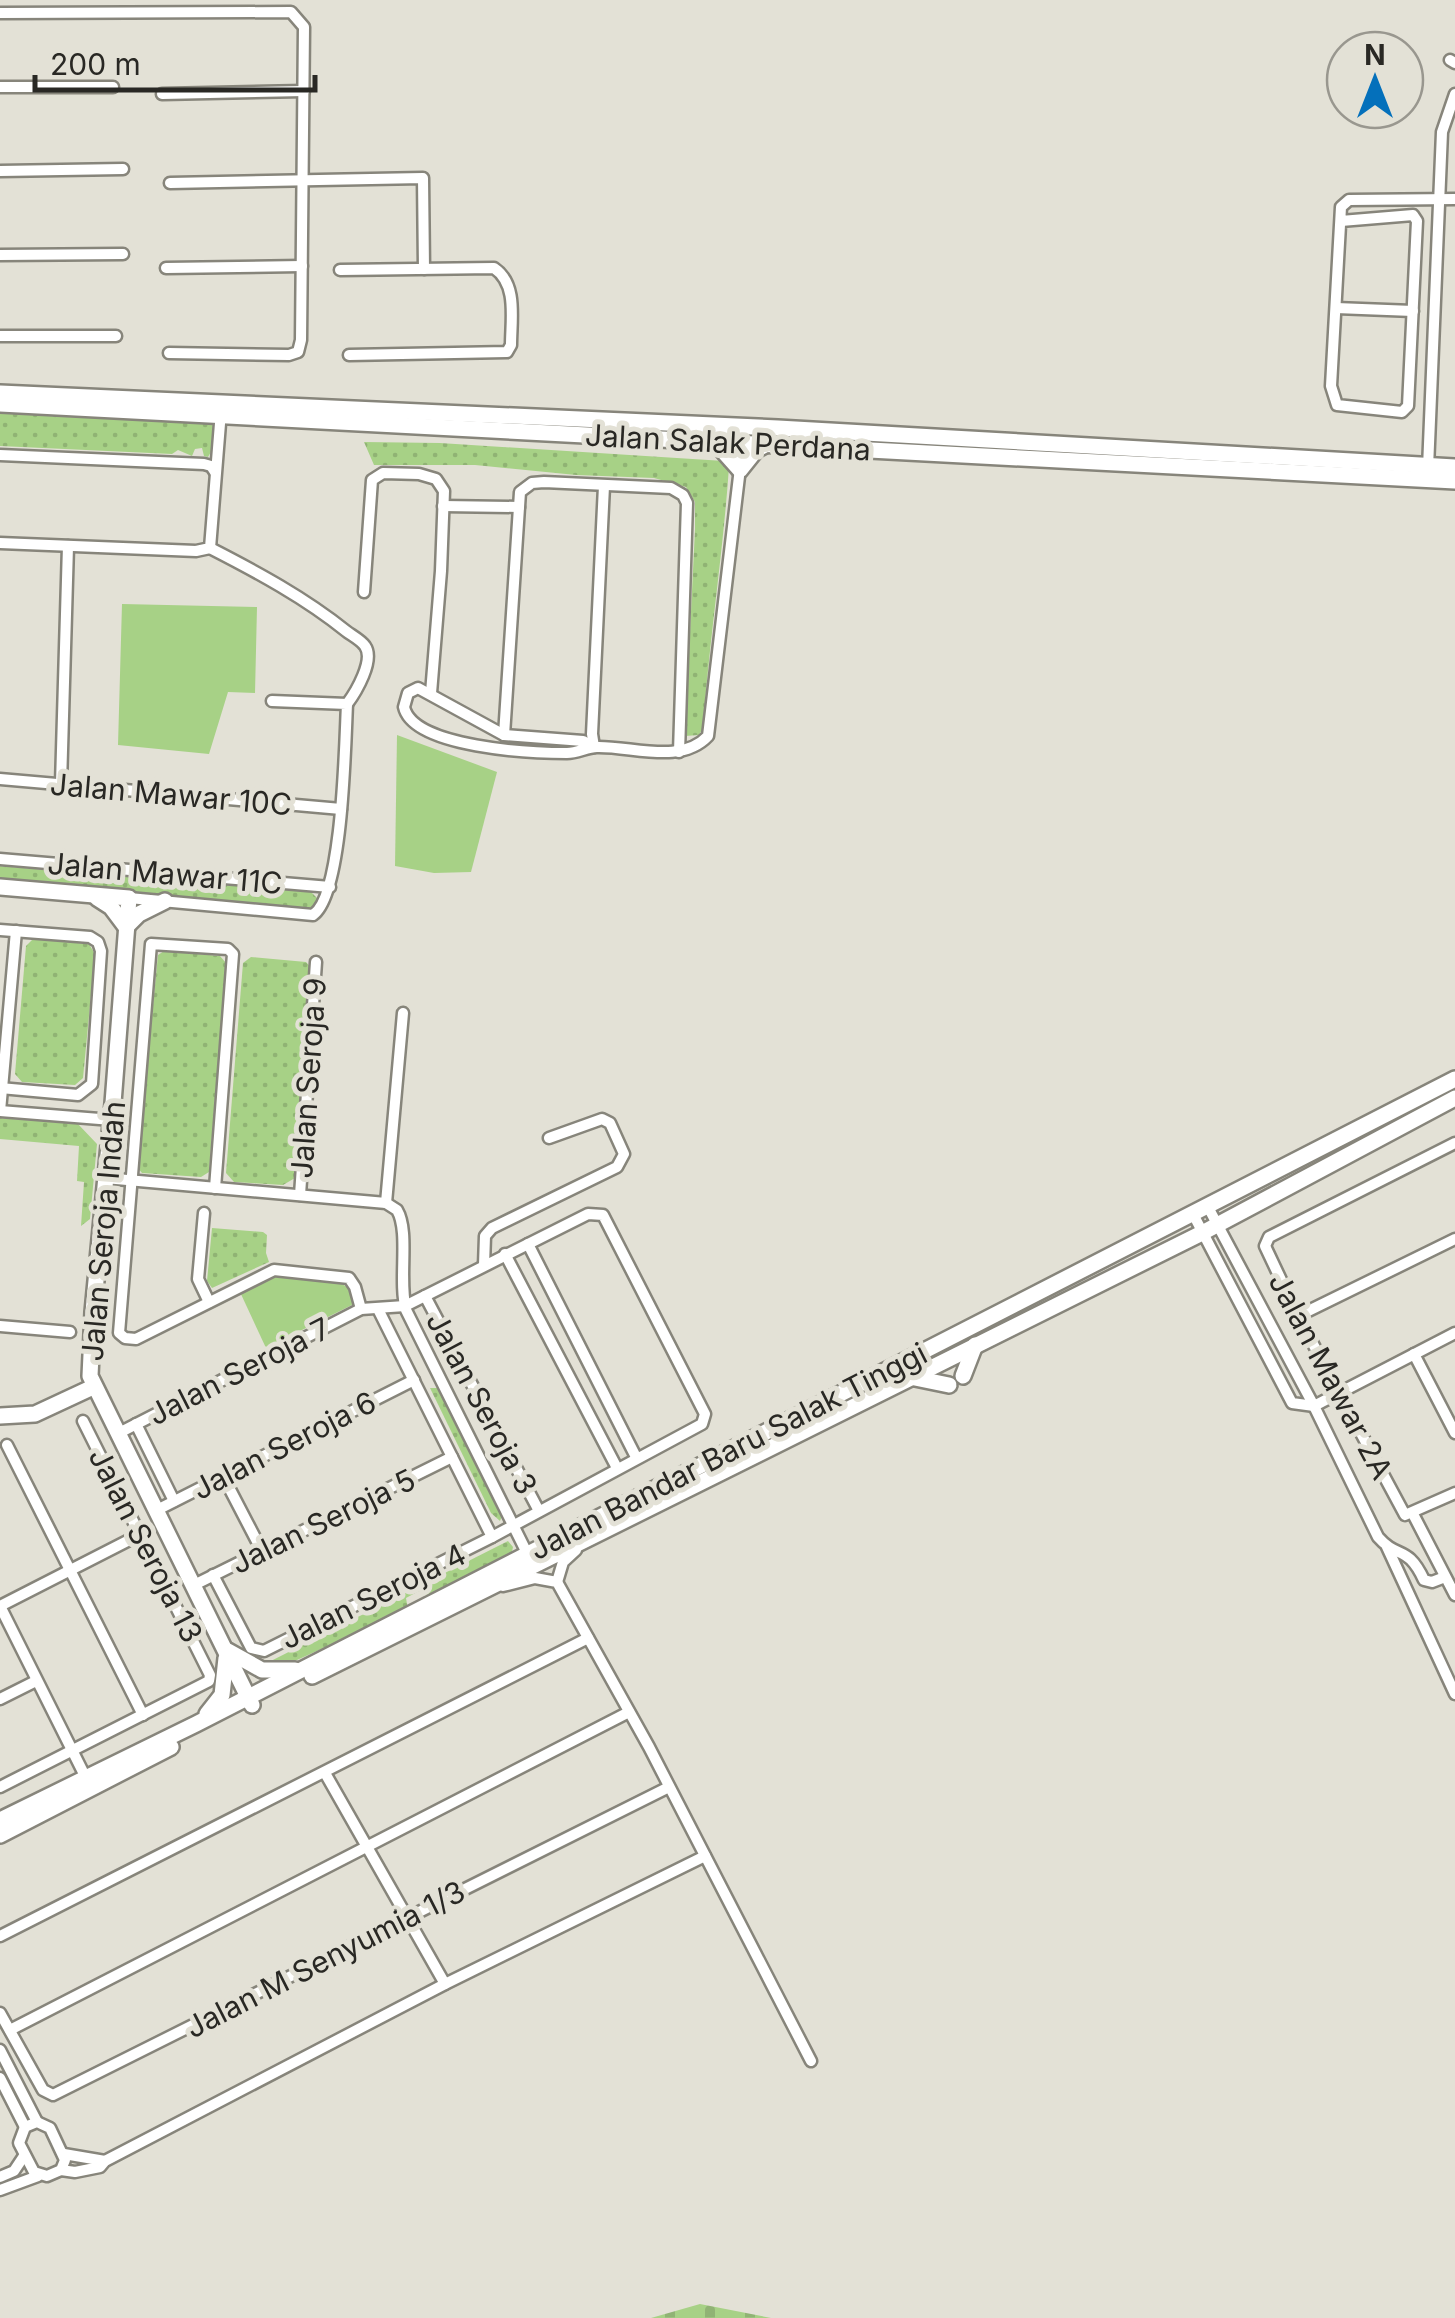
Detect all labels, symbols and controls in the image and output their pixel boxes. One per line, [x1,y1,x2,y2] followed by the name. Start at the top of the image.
[35,30,315,92] scale bar
[1325,30,1425,130] north arrow
[1364,38,1386,72] text: N
[50,46,141,82] text: 200 m
[584,417,872,467] street label: Jalan Salak Perdana
[49,766,293,822] street label: Jalan Mawar 10C
[46,845,284,901] street label: Jalan Mawar 11C
[283,977,333,1179] street label: Jalan Seroja 9
[74,1099,132,1363] street label: Jalan Seroja Indah
[1262,1267,1400,1485] street label: Jalan Mawar 2A
[419,1306,545,1500] street label: Jalan Seroja 3
[142,1310,336,1432] street label: Jalan Seroja 7
[523,1335,933,1567] street label: Jalan Bandar Baru Salak Tinggi
[186,1383,382,1507] street label: Jalan Seroja 6
[82,1442,210,1648] street label: Jalan Seroja 13
[225,1461,421,1581] street label: Jalan Seroja 5
[274,1536,472,1656] street label: Jalan Seroja 4
[179,1873,471,2045] street label: Jalan M Senyumia 1/3

